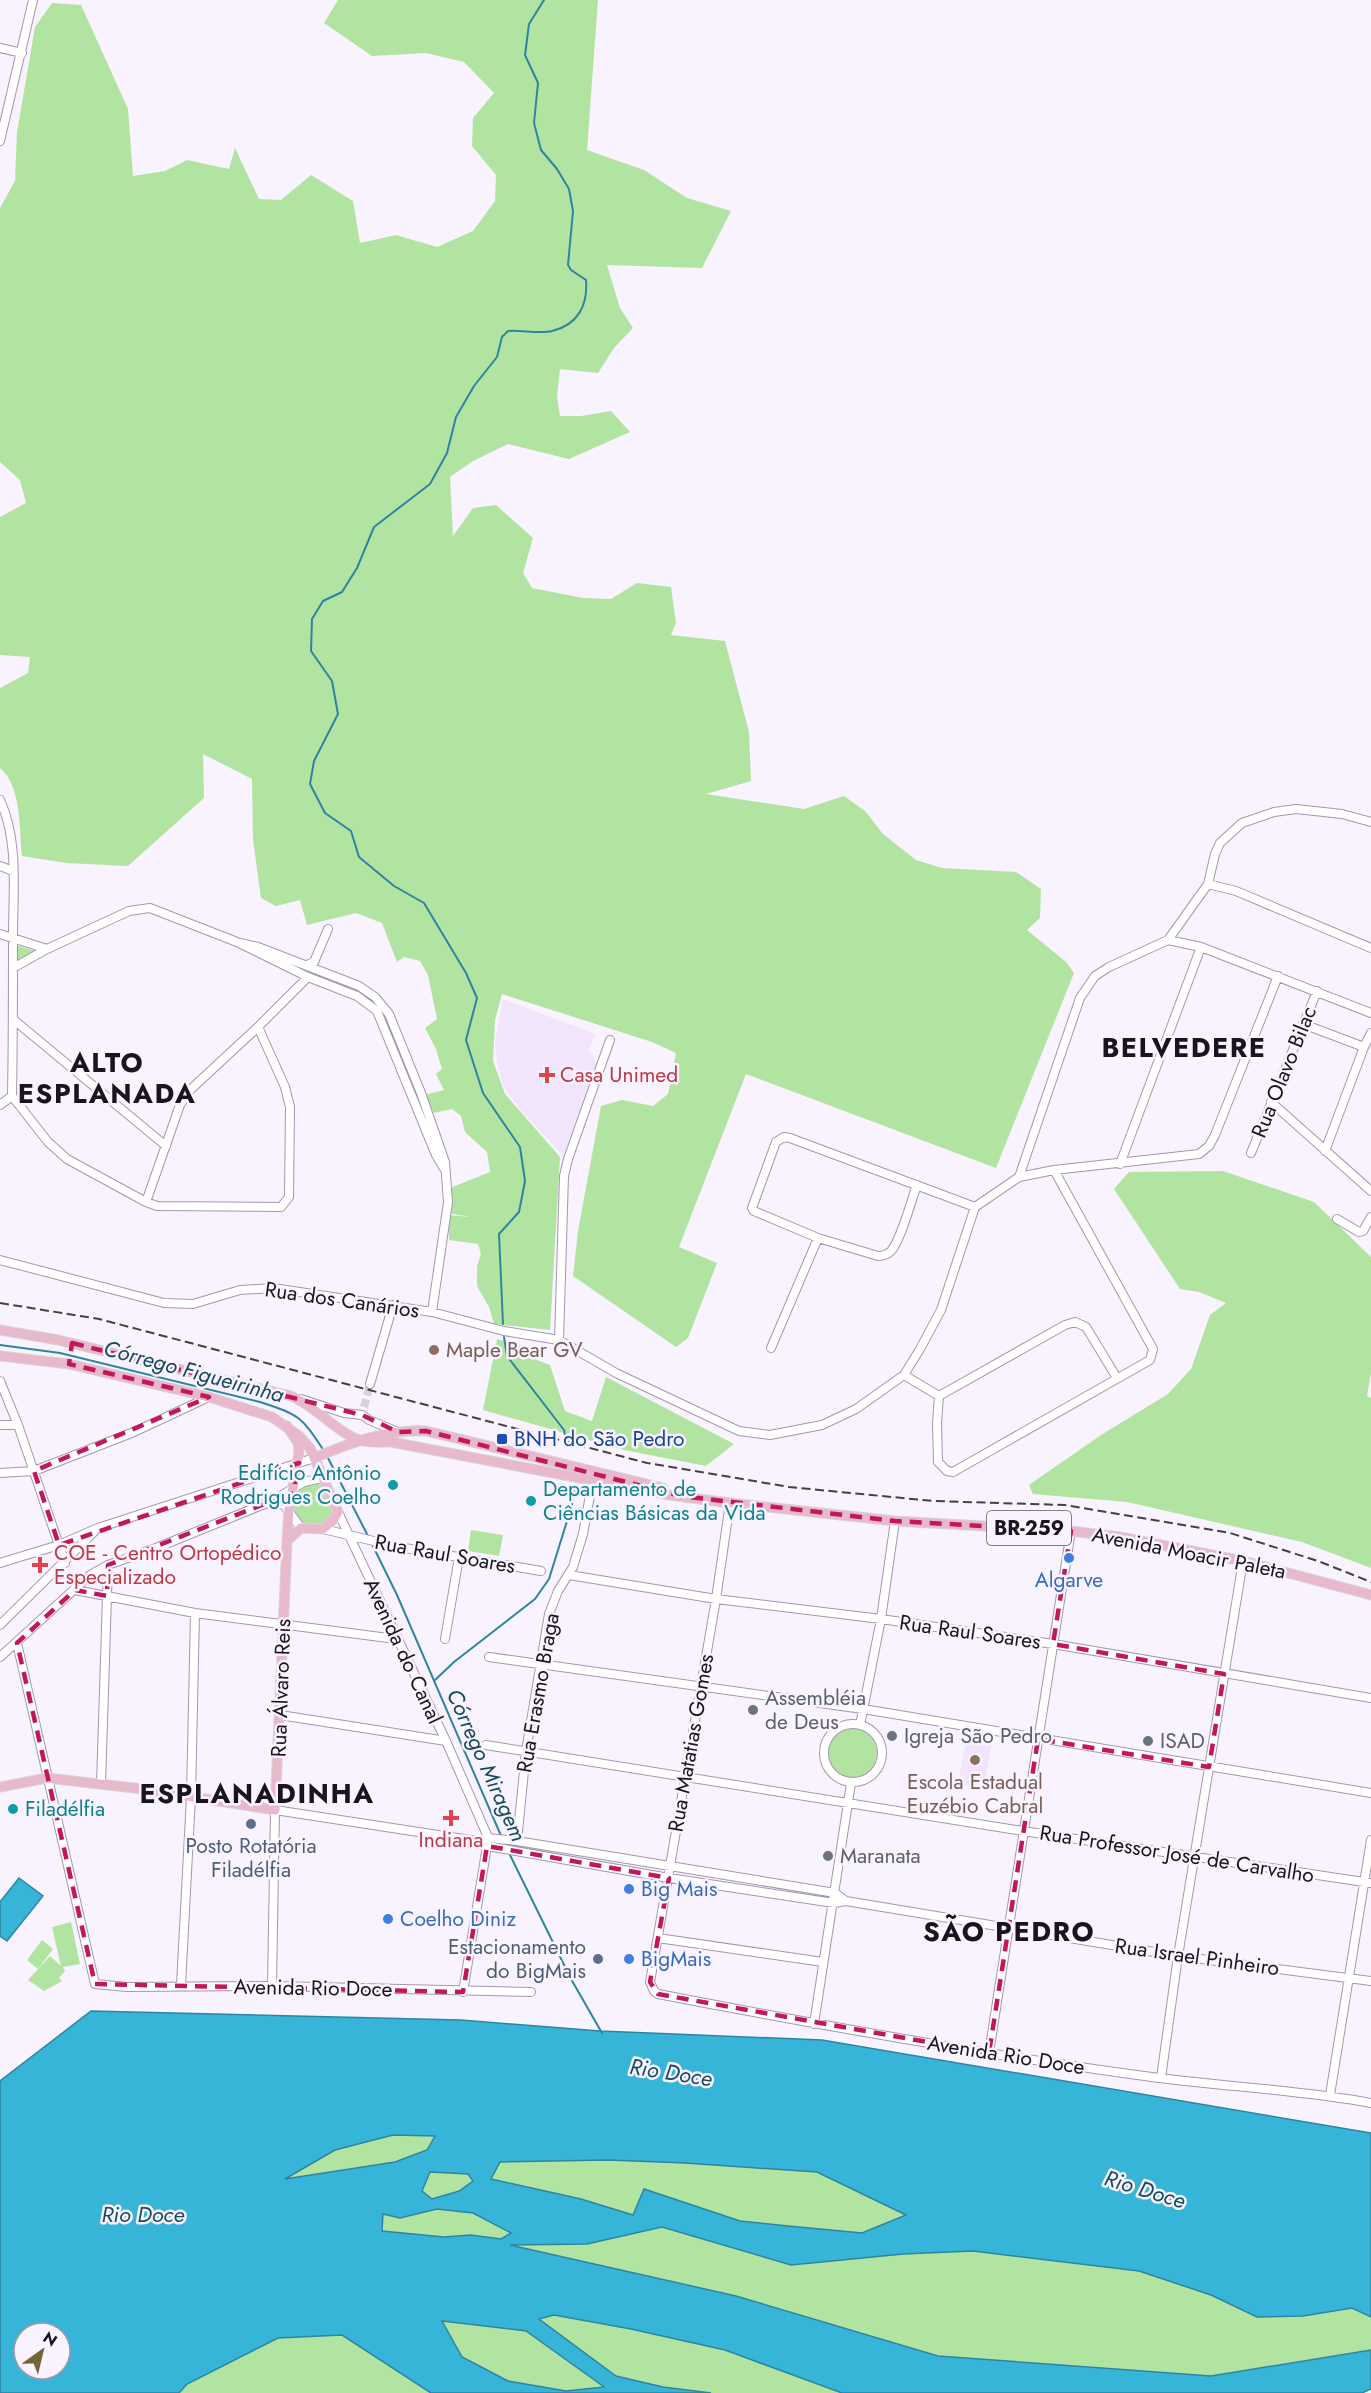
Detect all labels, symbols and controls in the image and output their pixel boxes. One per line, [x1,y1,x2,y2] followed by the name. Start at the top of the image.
[1244,1002,1324,1142] street label: Rua Olavo Bilac
[1101,1028,1267,1067] district label: BELVEDERE
[18,1043,196,1113] district label: ALTO ESPLANADA
[560,1060,678,1090] place label: Casa Unimed
[538,1066,556,1084] marker: Casa Unimed
[263,1274,421,1326] street label: Rua dos Canários
[100,1332,288,1410] water label: Córrego Figueirinha
[446,1335,583,1365] place label: Maple Bear GV
[427,1343,441,1357] marker: Maple Bear GV
[514,1424,685,1454] place label: BNH do São Pedro
[495,1432,509,1446] marker: BNH do São Pedro
[221,1458,381,1512] place label: Edifício Antônio Rodrigues Coelho
[543,1474,766,1528] place label: Departamento de Ciências Básicas da Vida
[386,1478,400,1492] marker: Edifício Antônio Rodrigues Coelho
[524,1494,538,1508] marker: Departamento de Ciências Básicas da Vida
[987,1511,1071,1545] road number: BR-259
[1090,1520,1288,1586] street label: Avenida Moacir Paleta
[372,1527,518,1581] street label: Rua Raul Soares
[54,1538,281,1592] place label: COE - Centro Ortopédico Especializado
[1062,1551,1076,1565] marker: Algarve
[31,1556,49,1574] marker: COE - Centro Ortopédico Especializado
[1035,1565,1103,1595] place label: Algarve
[356,1573,450,1729] street label: Avenida do Canal
[897,1607,1043,1657] street label: Rua Raul Soares
[509,1611,567,1775] street label: Rua Erasmo Braga
[264,1618,298,1758] street label: Rua Álvaro Reis
[661,1652,721,1834] street label: Rua Matatias Gomes
[439,1683,535,1847] water label: Córrego Miragem
[765,1683,866,1737] place label: Assembléia de Deus
[746,1703,760,1717] marker: Assembléia de Deus
[904,1721,1052,1751] place label: Igreja São Pedro
[1160,1726,1205,1756] place label: ISAD
[885,1729,899,1743] marker: Igreja São Pedro
[1141,1734,1155,1748] marker: ISAD
[968,1753,982,1767] marker: Escola Estadual Euzébio Cabral
[907,1767,1043,1821] place label: Escola Estadual Euzébio Cabral
[139,1774,375,1813] district label: ESPLANADINHA
[25,1794,105,1824] place label: Filadélfia
[6,1802,20,1816] marker: Filadélfia
[444,1811,458,1825] marker: Indiana
[244,1817,258,1831] marker: Posto Rotatória Filadélfia
[1038,1817,1316,1891] street label: Rua Professor José de Carvalho
[419,1825,483,1855] place label: Indiana
[185,1831,317,1885] place label: Posto Rotatória Filadélfia
[840,1841,921,1871] place label: Maranata
[821,1849,835,1863] marker: Maranata
[641,1874,717,1904] place label: Big Mais
[622,1882,636,1896] marker: Big Mais
[400,1904,517,1934] place label: Coelho Diniz
[381,1912,395,1926] marker: Coelho Diniz
[923,1912,1095,1951] district label: SÃO PEDRO
[1113,1931,1281,1983] street label: Rua Israel Pinheiro
[448,1932,586,1986] place label: Estacionamento do BigMais
[641,1944,711,1974] place label: BigMais
[591,1952,605,1966] marker: Estacionamento do BigMais
[622,1952,636,1966] marker: BigMais
[233,1972,393,2004] street label: Avenida Rio Doce
[925,2028,1087,2082] street label: Avenida Rio Doce
[627,2050,715,2094] water label: Rio Doce
[1101,2162,1189,2216] water label: Rio Doce
[101,2198,185,2230] water label: Rio Doce
[12,2321,72,2381] north arrow
[38,2326,62,2352] text: N

